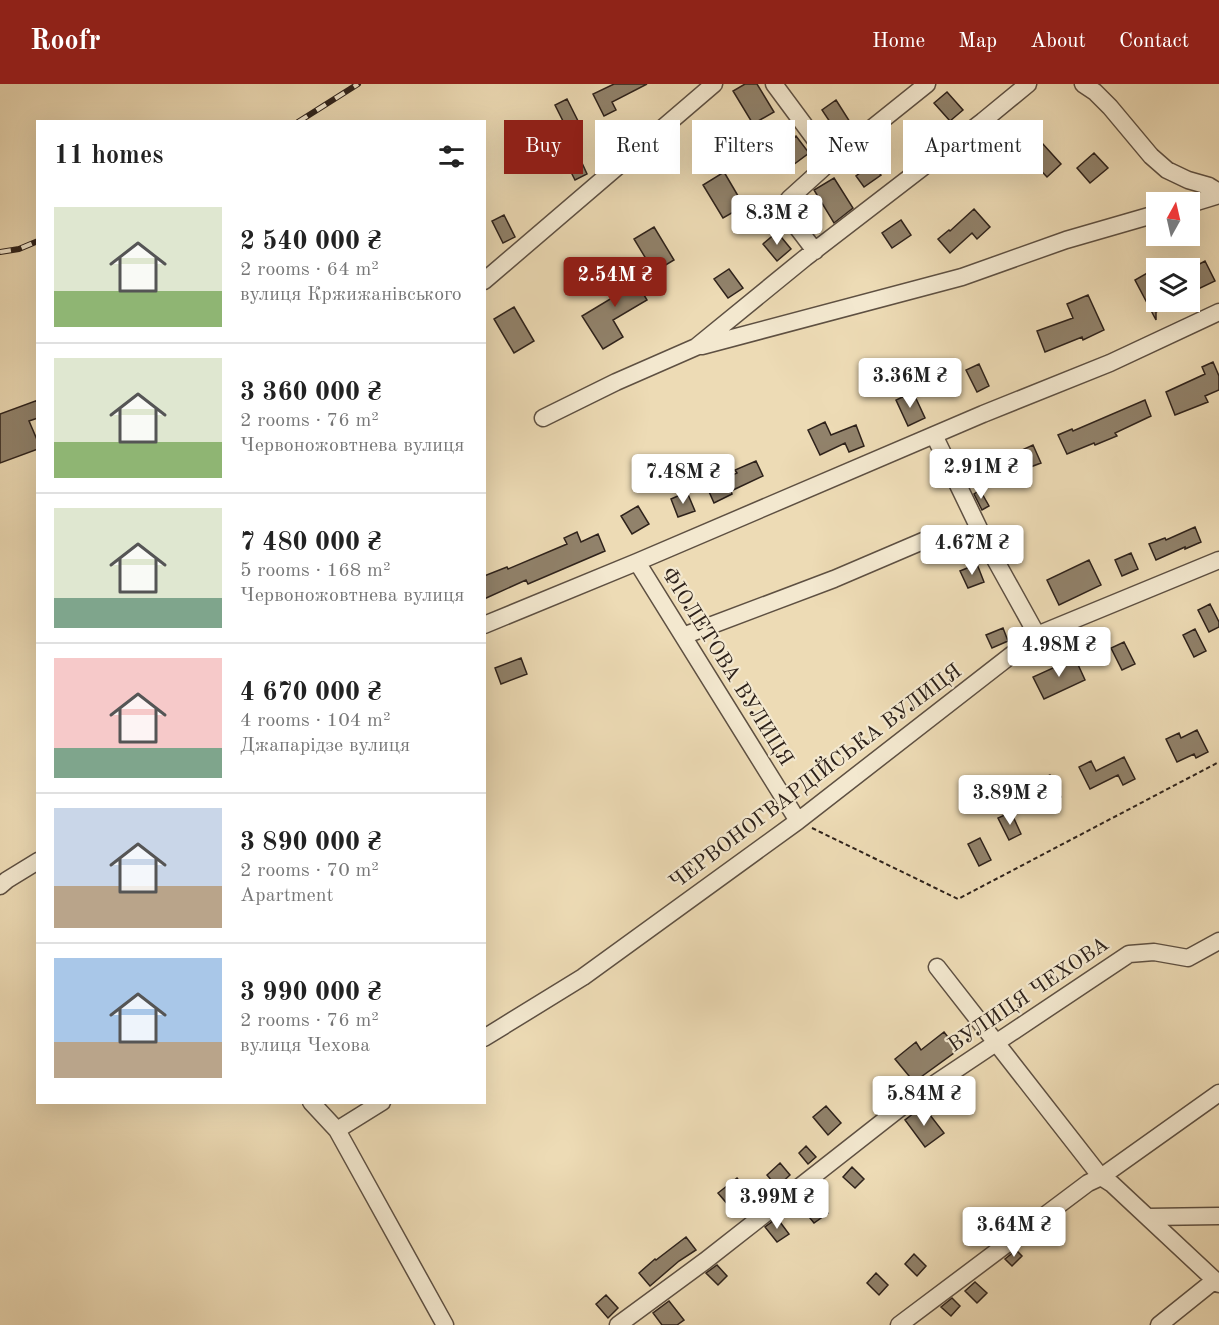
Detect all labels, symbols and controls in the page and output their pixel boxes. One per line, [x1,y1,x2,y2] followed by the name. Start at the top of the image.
[30,28,101,56] text: Roofr
[872,31,925,52] text: Home
[958,31,997,52] text: Map
[1030,31,1086,52] text: About
[1119,31,1189,52] text: Contact
[504,120,583,174] chip: Buy
[595,120,680,174] chip: Rent
[692,120,795,174] chip: Filters
[807,120,891,174] chip: New
[903,120,1043,174] chip: Apartment
[435,140,468,173] icon: filters
[54,143,163,169] text: 11 homes
[1146,192,1200,246] north arrow
[1146,192,1200,312] map controls
[728,195,826,246] pin: 8.3M ₴
[745,204,809,224] text: 8.3M ₴
[240,229,382,255] text: 2 540 000 ₴
[102,231,174,303] icon: home
[560,257,670,308] pin: 2.54M ₴
[1146,258,1200,312] button: layers
[240,260,379,280] text: 2 rooms · 64 m²
[578,266,652,286] text: 2.54M ₴
[240,285,462,305] text: вулиця Кржижанівського
[855,358,965,409] pin: 3.36M ₴
[873,367,947,387] text: 3.36M ₴
[240,380,382,406] text: 3 360 000 ₴
[102,382,174,454] icon: home
[240,411,379,431] text: 2 rooms · 76 m²
[240,436,464,456] text: Червоножовтнева вулиця
[926,449,1036,500] pin: 2.91M ₴
[628,454,738,505] pin: 7.48M ₴
[944,458,1018,478] text: 2.91M ₴
[646,463,720,483] text: 7.48M ₴
[917,525,1027,576] pin: 4.67M ₴
[240,530,382,556] text: 7 480 000 ₴
[102,532,174,604] icon: home
[935,534,1009,554] text: 4.67M ₴
[240,561,390,581] text: 5 rooms · 168 m²
[657,564,796,770] street label: ФІОЛЕТОВА ВУЛИЦЯ
[240,586,464,606] text: Червоножовтнева вулиця
[1004,627,1114,678] pin: 4.98M ₴
[1022,636,1096,656] text: 4.98M ₴
[663,657,966,894] street label: ЧЕРВОНОГВАРДІЙСЬКА ВУЛИЦЯ
[240,680,382,706] text: 4 670 000 ₴
[102,682,174,754] icon: home
[240,711,390,731] text: 4 rooms · 104 m²
[240,736,410,756] text: Джапарідзе вулиця
[955,775,1065,826] pin: 3.89M ₴
[973,784,1047,804] text: 3.89M ₴
[240,830,382,856] text: 3 890 000 ₴
[102,832,174,904] icon: home
[240,861,379,881] text: 2 rooms · 70 m²
[240,886,334,906] text: Apartment
[945,934,1113,1057] street label: ВУЛИЦЯ ЧЕХОВА
[240,980,382,1006] text: 3 990 000 ₴
[102,982,174,1054] icon: home
[240,1011,379,1031] text: 2 rooms · 76 m²
[240,1036,370,1056] text: вулиця Чехова
[869,1076,979,1127] pin: 5.84M ₴
[887,1085,961,1105] text: 5.84M ₴
[722,1179,832,1230] pin: 3.99M ₴
[740,1188,814,1208] text: 3.99M ₴
[959,1207,1069,1258] pin: 3.64M ₴
[977,1216,1051,1236] text: 3.64M ₴

